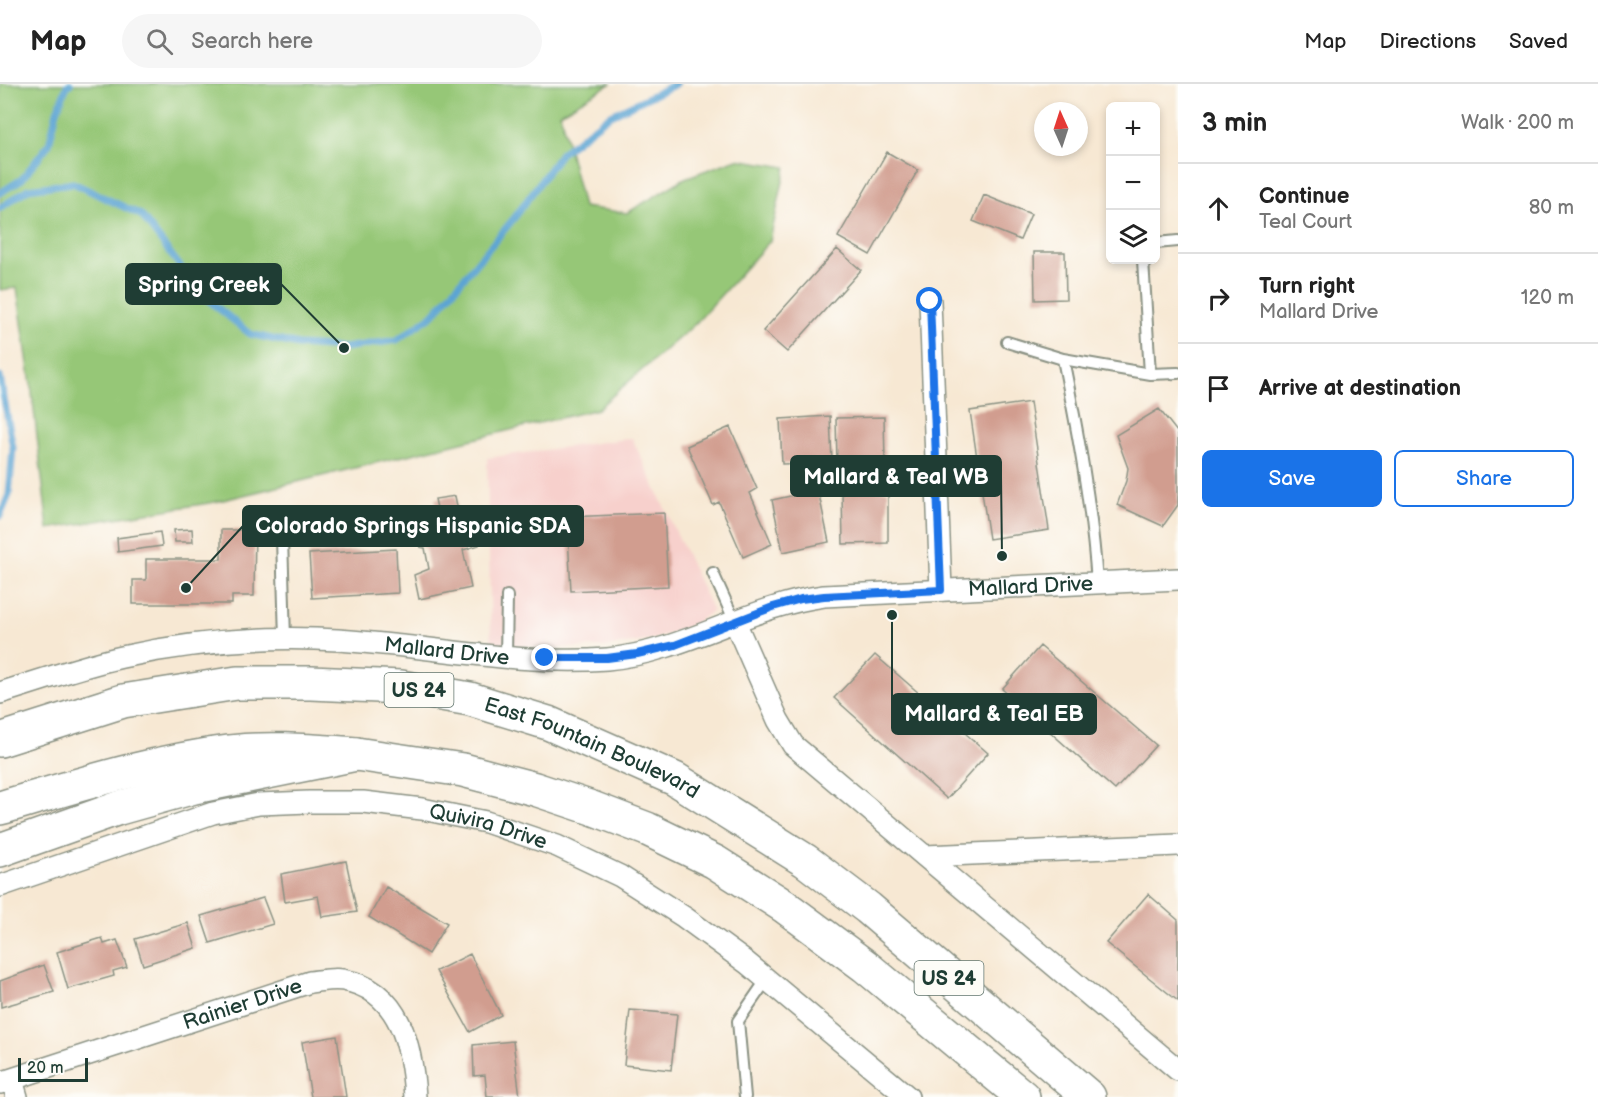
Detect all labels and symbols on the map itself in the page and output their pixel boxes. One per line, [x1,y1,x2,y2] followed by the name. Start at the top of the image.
[1034,102,1088,156] north arrow
[126,264,281,304] callout: Spring Creek
[138,272,270,299] text: Spring Creek
[916,287,942,313] route start
[791,456,1001,496] callout: Mallard & Teal WB
[803,464,989,491] text: Mallard & Teal WB
[243,506,583,546] callout: Colorado Springs Hispanic SDA
[255,513,571,540] text: Colorado Springs Hispanic SDA
[967,571,1094,602] street label: Mallard Drive
[383,632,510,671] street label: Mallard Drive
[531,644,557,670] route end
[384,673,454,707] road number: US 24
[481,692,704,804] street label: East Fountain Boulevard
[892,694,1096,734] callout: Mallard & Teal EB
[904,701,1084,728] text: Mallard & Teal EB
[427,799,550,855] street label: Quivira Drive
[914,961,984,995] road number: US 24
[180,973,305,1036] street label: Rainier Drive
[18,1055,88,1082] scale bar

